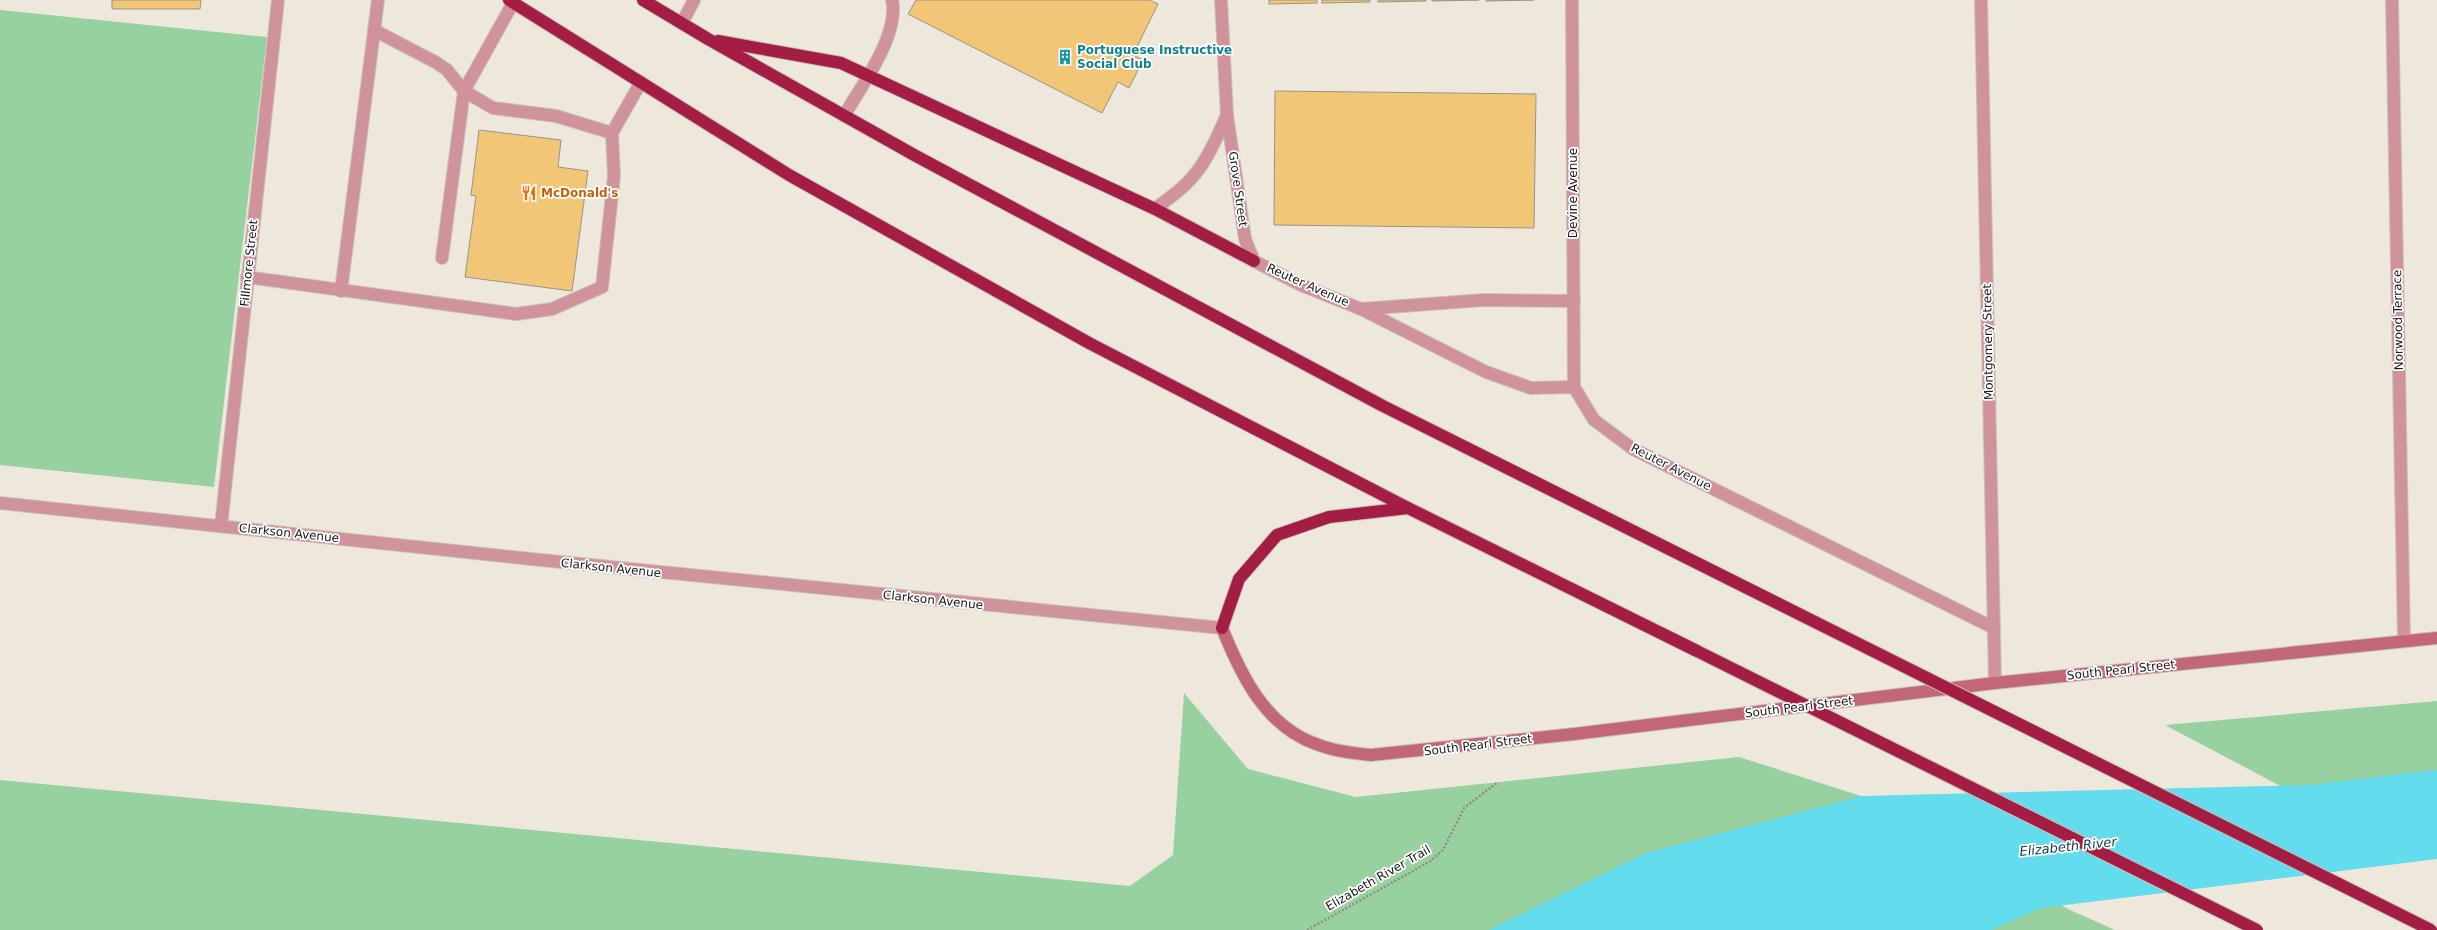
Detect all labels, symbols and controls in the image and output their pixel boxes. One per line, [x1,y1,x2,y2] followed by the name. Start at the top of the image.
[1077,43,1232,71] place label: Portuguese Instructive Social Club
[1056,48,1074,66] building icon: Portuguese Instructive Social Club
[1566,148,1580,238] street label: Devine Avenue
[1226,150,1250,228] street label: Grove Street
[520,184,538,202] restaurant icon: McDonald's
[541,186,618,200] place label: McDonald's
[237,219,261,307] street label: Fillmore Street
[1265,261,1351,309] street label: Reuter Avenue
[2390,269,2406,371] street label: Norwood Terrace
[1980,283,1996,400] street label: Montgomery Street
[1629,441,1713,493] street label: Reuter Avenue
[238,521,340,545] street label: Clarkson Avenue
[560,556,662,580] street label: Clarkson Avenue
[882,588,984,612] street label: Clarkson Avenue
[2066,657,2176,683] street label: South Pearl Street
[1744,693,1854,721] street label: South Pearl Street
[1423,731,1533,759] street label: South Pearl Street
[2019,834,2119,859] water label: Elizabeth River
[1323,842,1433,914] street label: Elizabeth River Trail

